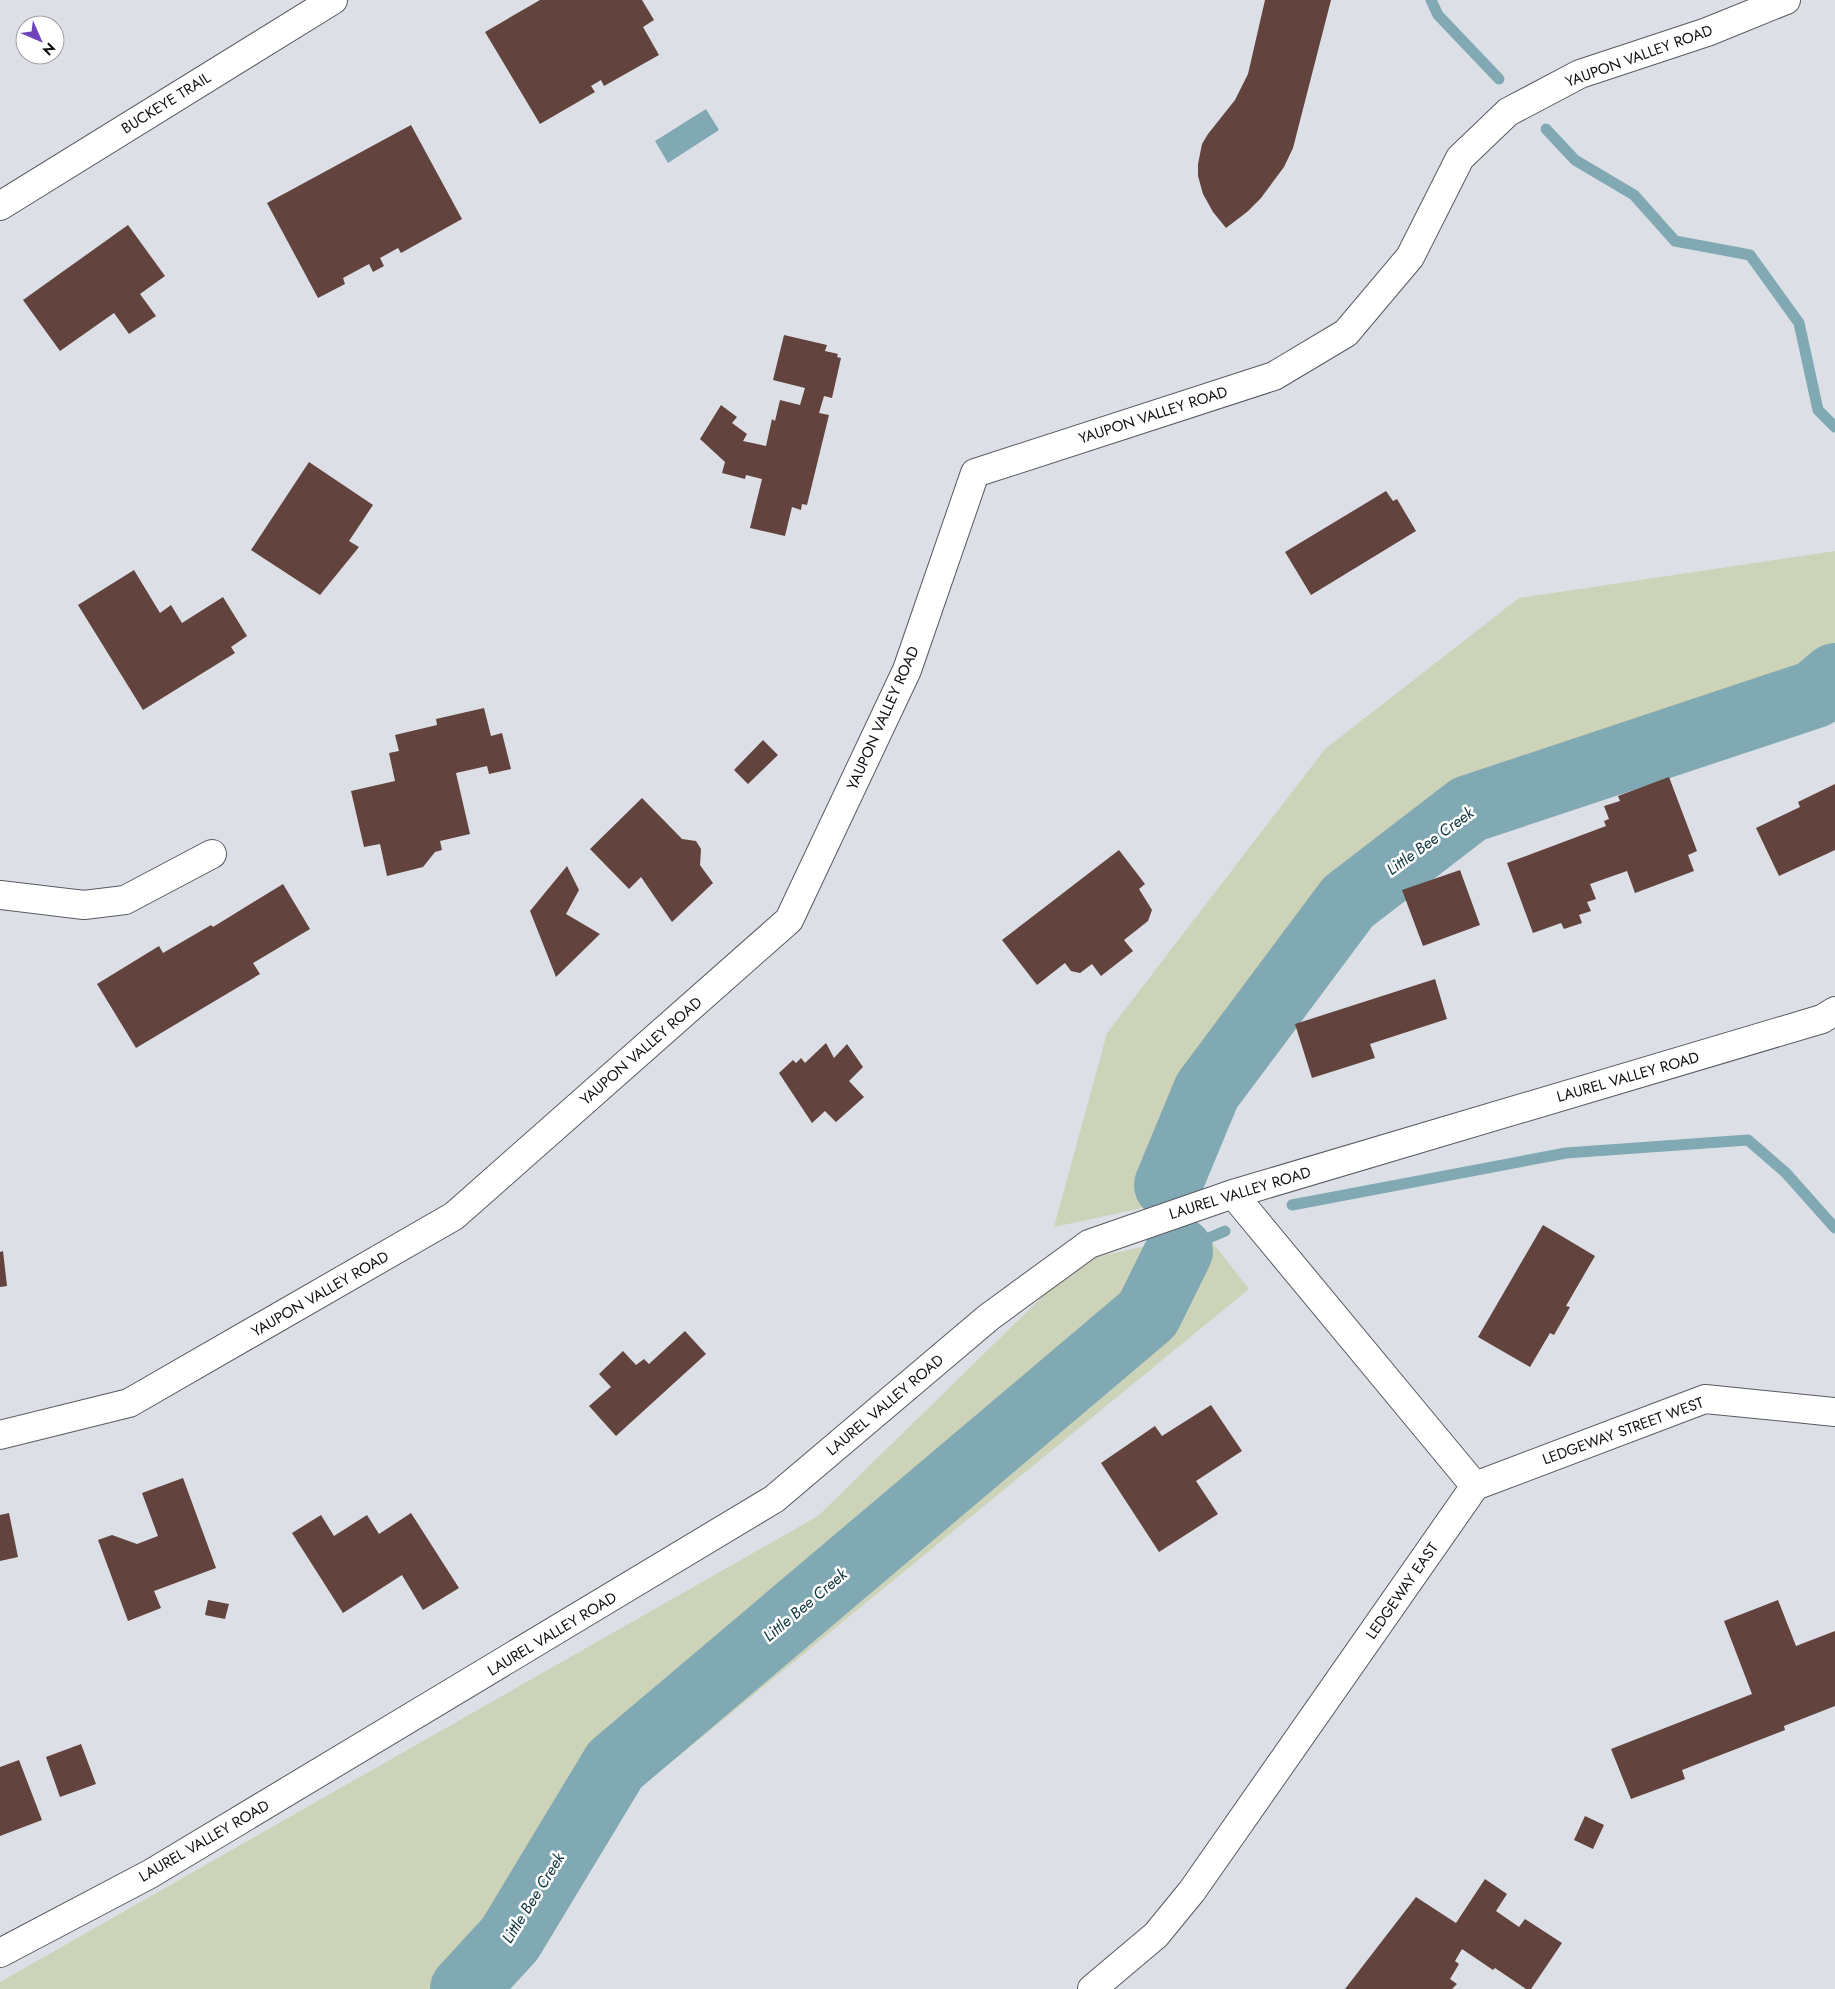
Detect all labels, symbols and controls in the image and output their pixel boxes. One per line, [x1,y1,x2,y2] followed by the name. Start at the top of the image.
[15,15,65,65] north arrow
[1562,19,1716,93] street label: YAUPON VALLEY ROAD
[38,38,60,60] text: N
[117,67,215,139] street label: BUCKEYE TRAIL
[1076,381,1230,449] street label: YAUPON VALLEY ROAD
[841,643,925,793] street label: YAUPON VALLEY ROAD
[1382,801,1479,881] water label: Little Bee Creek
[575,992,707,1110] street label: YAUPON VALLEY ROAD
[1554,1046,1702,1108] street label: LAUREL VALLEY ROAD
[1166,1161,1314,1225] street label: LAUREL VALLEY ROAD
[247,1246,393,1342] street label: YAUPON VALLEY ROAD
[822,1349,948,1461] street label: LAUREL VALLEY ROAD
[1539,1392,1707,1470] street label: LEDGEWAY STREET WEST
[1360,1538,1444,1644] street label: LEDGEWAY EAST
[758,1562,853,1647] water label: Little Bee Creek
[483,1587,621,1681] street label: LAUREL VALLEY ROAD
[135,1795,273,1887] street label: LAUREL VALLEY ROAD
[496,1847,571,1948] water label: Little Bee Creek

